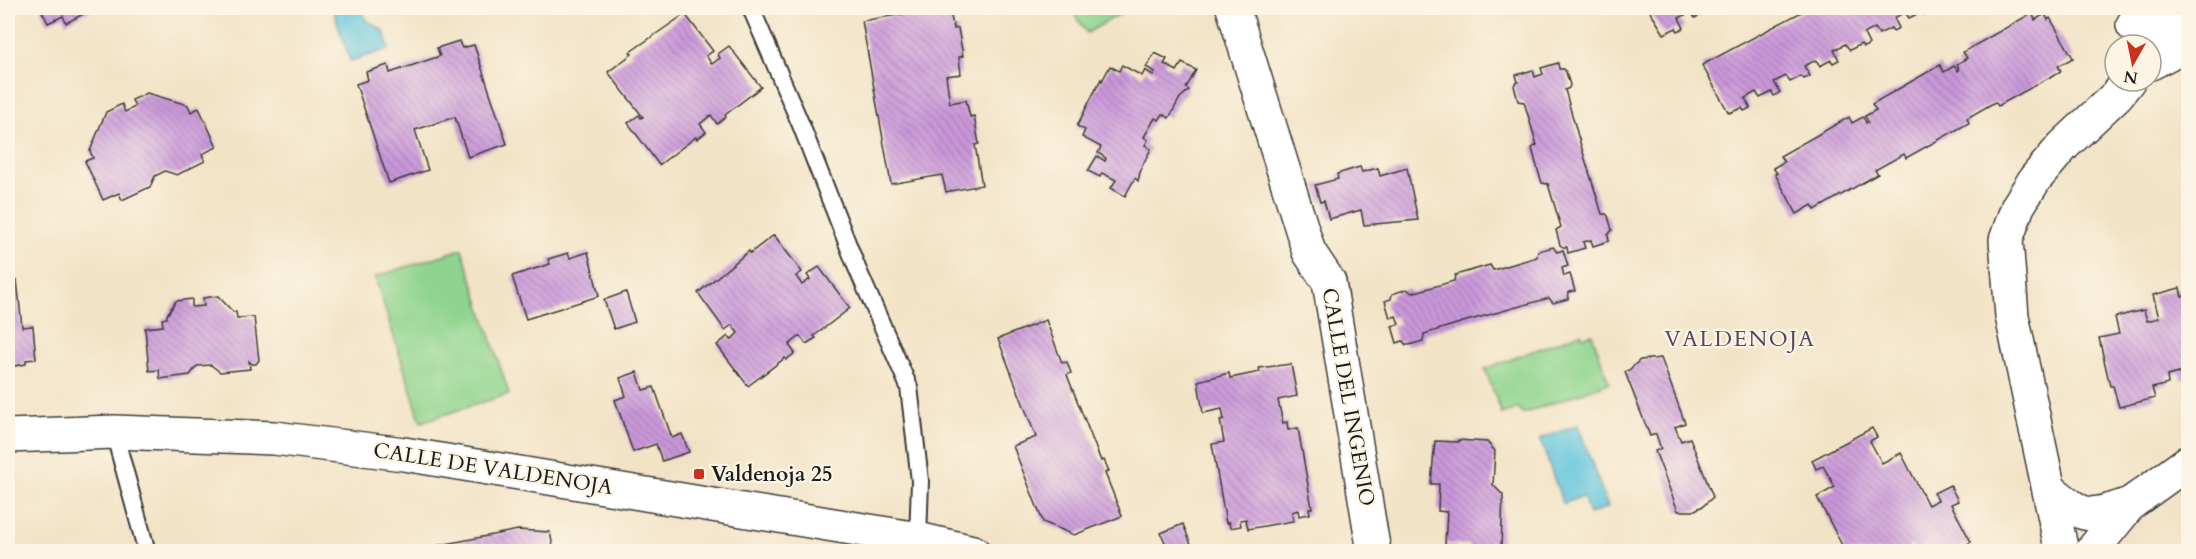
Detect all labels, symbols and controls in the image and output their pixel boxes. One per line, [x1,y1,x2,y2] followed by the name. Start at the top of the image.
[2103,33,2163,93] north arrow
[2122,65,2139,89] text: N
[1315,286,1381,508] street label: CALLE DEL INGENIO
[1665,324,1815,354] district label: VALDENOJA
[371,436,615,502] street label: CALLE DE VALDENOJA
[711,460,833,489] place label: Valdenoja 25
[692,467,706,481] marker: Valdenoja 25

